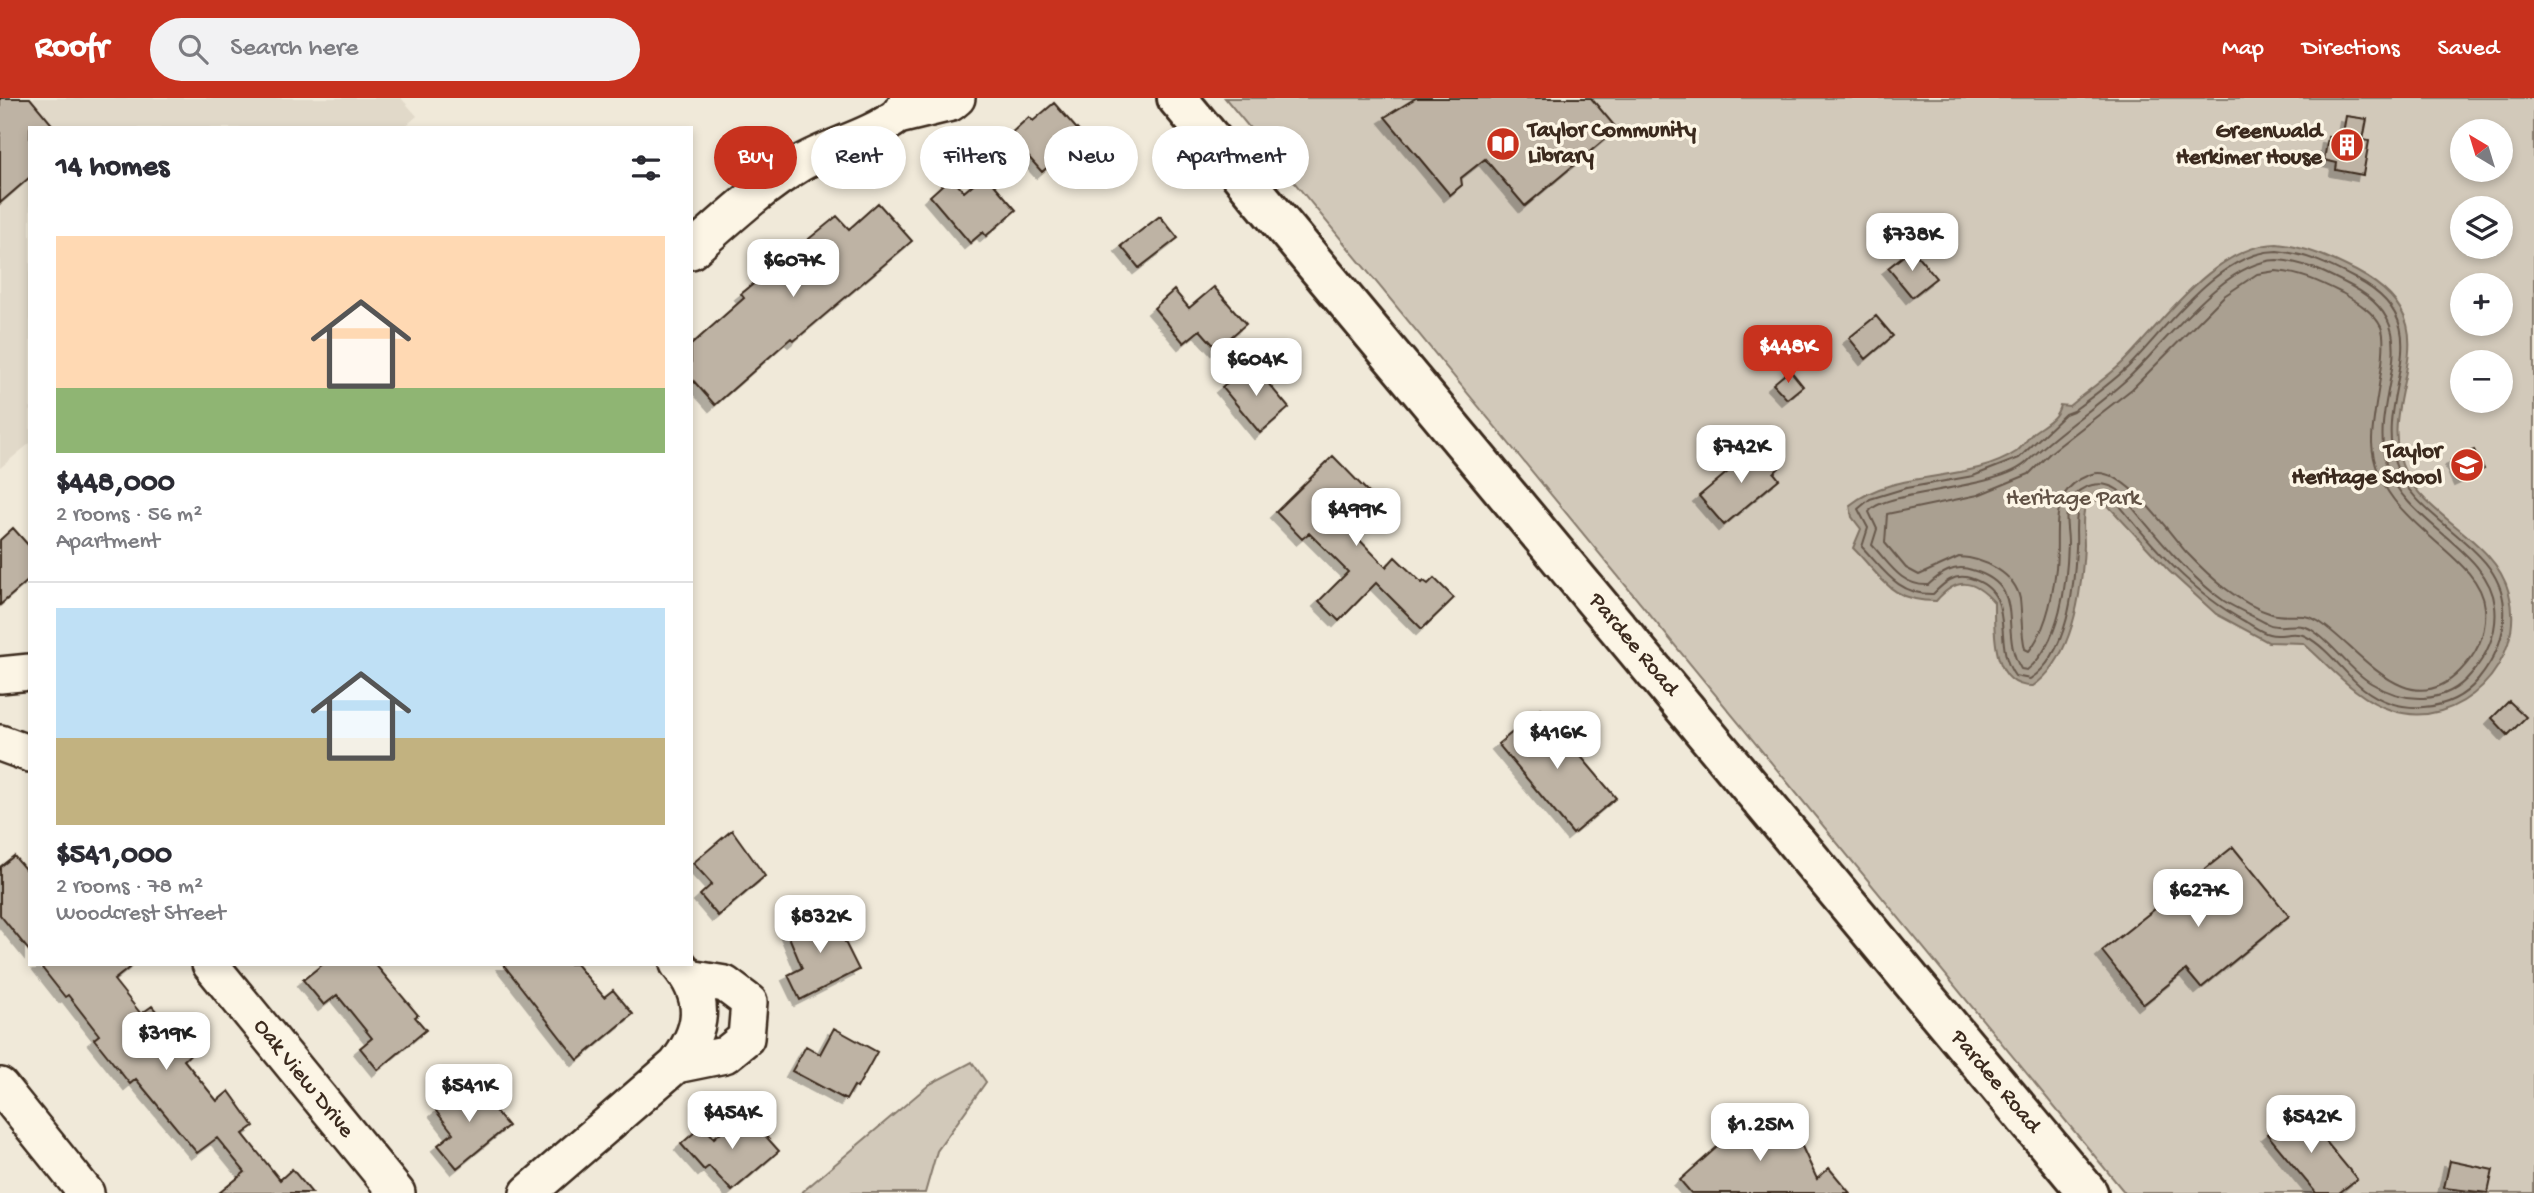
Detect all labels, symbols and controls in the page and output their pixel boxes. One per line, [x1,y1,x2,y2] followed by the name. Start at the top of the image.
[150,18,640,81] search box
[35,30,108,68] text: Roofr
[174,30,212,68] icon: search
[230,34,358,65] text: Search here
[2222,35,2264,64] text: Map
[2302,35,2400,64] text: Directions
[2438,35,2499,64] text: Saved
[1526,118,1697,171] place label: Taylor Community Library
[2176,119,2325,172] place label: Greenwald Herkimer House
[2450,119,2513,182] north arrow
[2450,119,2513,413] map controls
[1484,125,1522,163] library icon: Taylor Community Library
[714,126,797,189] chip: Buy
[811,126,906,189] chip: Rent
[920,126,1030,189] chip: Filters
[1044,126,1138,189] chip: New
[1152,126,1309,189] chip: Apartment
[2328,126,2366,164] building icon: Greenwald Herkimer House
[627,149,665,187] icon: filters
[56,151,169,186] text: 14 homes
[2450,196,2513,259] button: layers
[1863,214,1961,273] pin: $738K
[1882,222,1942,249] text: $738K
[744,240,842,299] pin: $607K
[763,248,823,275] text: $607K
[2450,273,2513,336] button: +
[298,281,424,407] icon: home
[1739,326,1837,385] pin: $448K
[1759,334,1817,361] text: $448K
[1207,338,1305,398] pin: $604K
[1227,347,1285,374] text: $604K
[2450,350,2513,413] button: −
[1692,426,1790,485] pin: $742K
[1712,434,1770,461] text: $742K
[2292,439,2445,492] place label: Taylor Heritage School
[2448,446,2486,484] school or university icon: Taylor Heritage School
[56,467,175,502] text: $448,000
[2006,486,2143,513] park label: Heritage Park
[1307,489,1405,548] pin: $499K
[1328,497,1384,524] text: $499K
[56,502,202,529] text: 2 rooms · 56 m²
[56,529,160,556] text: Apartment
[1581,587,1685,703] street label: Pardee Road
[298,653,424,779] icon: home
[1508,712,1606,771] pin: $416K
[1530,720,1584,747] text: $416K
[56,839,172,874] text: $541,000
[2149,870,2247,929] pin: $627K
[56,874,203,901] text: 2 rooms · 78 m²
[2169,878,2227,905] text: $627K
[771,896,869,955] pin: $832K
[56,901,225,928] text: Woodcrest Street
[791,904,849,931] text: $832K
[117,1012,215,1072] pin: $319K
[247,1014,360,1145] street label: Oak View Drive
[138,1021,194,1048] text: $319K
[1943,1024,2047,1140] street label: Pardee Road
[420,1065,518,1124] pin: $541K
[441,1073,497,1100] text: $541K
[683,1091,781,1151] pin: $454K
[2262,1096,2360,1155] pin: $542K
[704,1100,760,1127] text: $454K
[1703,1104,1817,1163] pin: $1.25M
[2282,1104,2340,1131] text: $542K
[1727,1112,1793,1139] text: $1.25M

